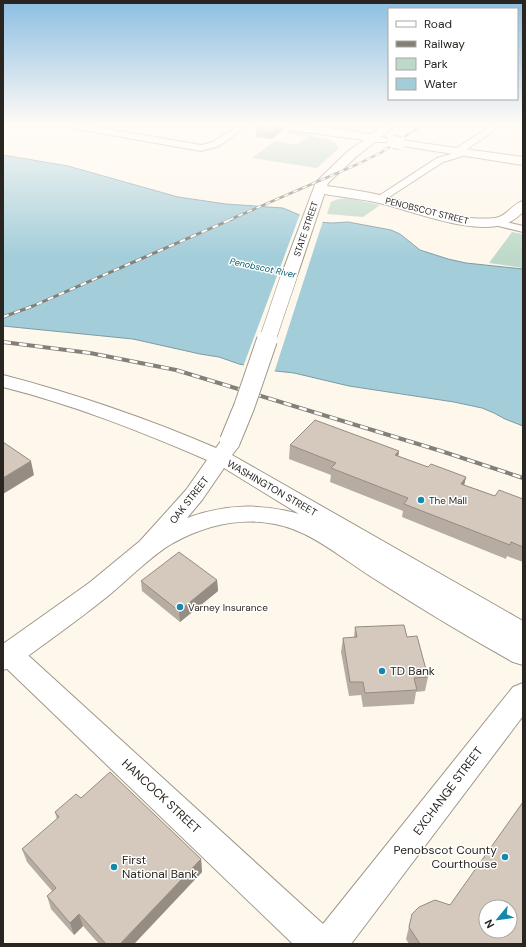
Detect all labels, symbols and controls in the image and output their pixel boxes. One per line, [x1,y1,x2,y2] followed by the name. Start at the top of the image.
[388,8,518,100] legend
[424,16,452,32] text: Road
[424,36,465,52] text: Railway
[424,56,448,72] text: Park
[424,76,458,92] text: Water
[384,195,470,227] street label: PENOBSCOT STREET
[291,200,321,258] street label: STATE STREET
[229,255,298,281] water label: Penobscot River
[225,457,320,519] street label: WASHINGTON STREET
[166,473,212,526] street label: OAK STREET
[429,494,467,507] place label: The Mall
[416,495,426,505] marker: The Mall
[188,601,268,614] place label: Varney Insurance
[175,602,185,612] marker: Varney Insurance
[390,663,435,679] place label: TD Bank
[377,666,387,676] marker: TD Bank
[410,743,487,838] street label: EXCHANGE STREET
[118,755,204,837] street label: HANCOCK STREET
[394,842,497,872] place label: Penobscot County Courthouse
[122,852,197,882] place label: First National Bank
[500,852,510,862] marker: Penobscot County Courthouse
[109,862,119,872] marker: First National Bank
[478,899,518,939] north arrow
[481,917,497,931] text: N

